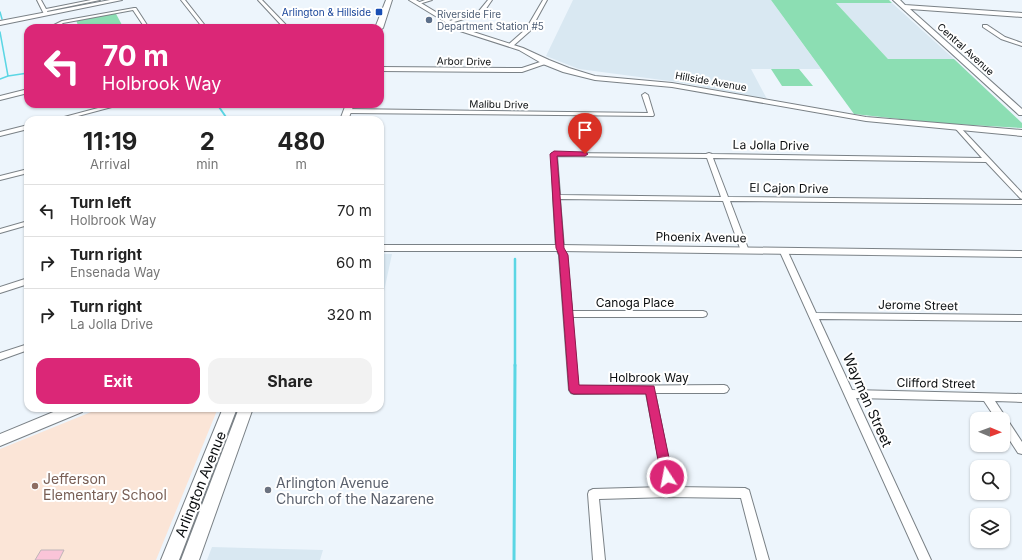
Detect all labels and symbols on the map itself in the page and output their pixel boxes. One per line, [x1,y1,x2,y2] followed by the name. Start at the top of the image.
[282,6,371,18] place label: Arlington & Hillside
[374,7,384,17] marker: Arlington & Hillside
[437,8,544,32] place label: Riverside Fire Department Station #5
[424,15,434,25] marker: Riverside Fire Department Station #5
[935,20,997,78] street label: Central Avenue
[437,55,491,67] street label: Arbor Drive
[674,69,748,93] street label: Hillside Avenue
[469,97,529,111] street label: Malibu Drive
[568,113,602,154] pin
[733,137,809,153] street label: La Jolla Drive
[749,180,829,196] street label: El Cajon Drive
[655,229,747,245] street label: Phoenix Avenue
[596,295,674,310] street label: Canoga Place
[878,297,958,313] street label: Jerome Street
[840,351,896,450] street label: Wayman Street
[609,370,689,385] street label: Holbrook Way
[897,375,976,391] street label: Clifford Street
[970,412,1010,452] north arrow
[171,428,229,540] street label: Arlington Avenue
[646,456,688,498] position arrow
[43,470,167,503] place label: Jefferson Elementary School
[276,474,434,507] place label: Arlington Avenue Church of the Nazarene
[30,481,40,491] marker: Jefferson Elementary School
[263,485,273,495] marker: Arlington Avenue Church of the Nazarene

